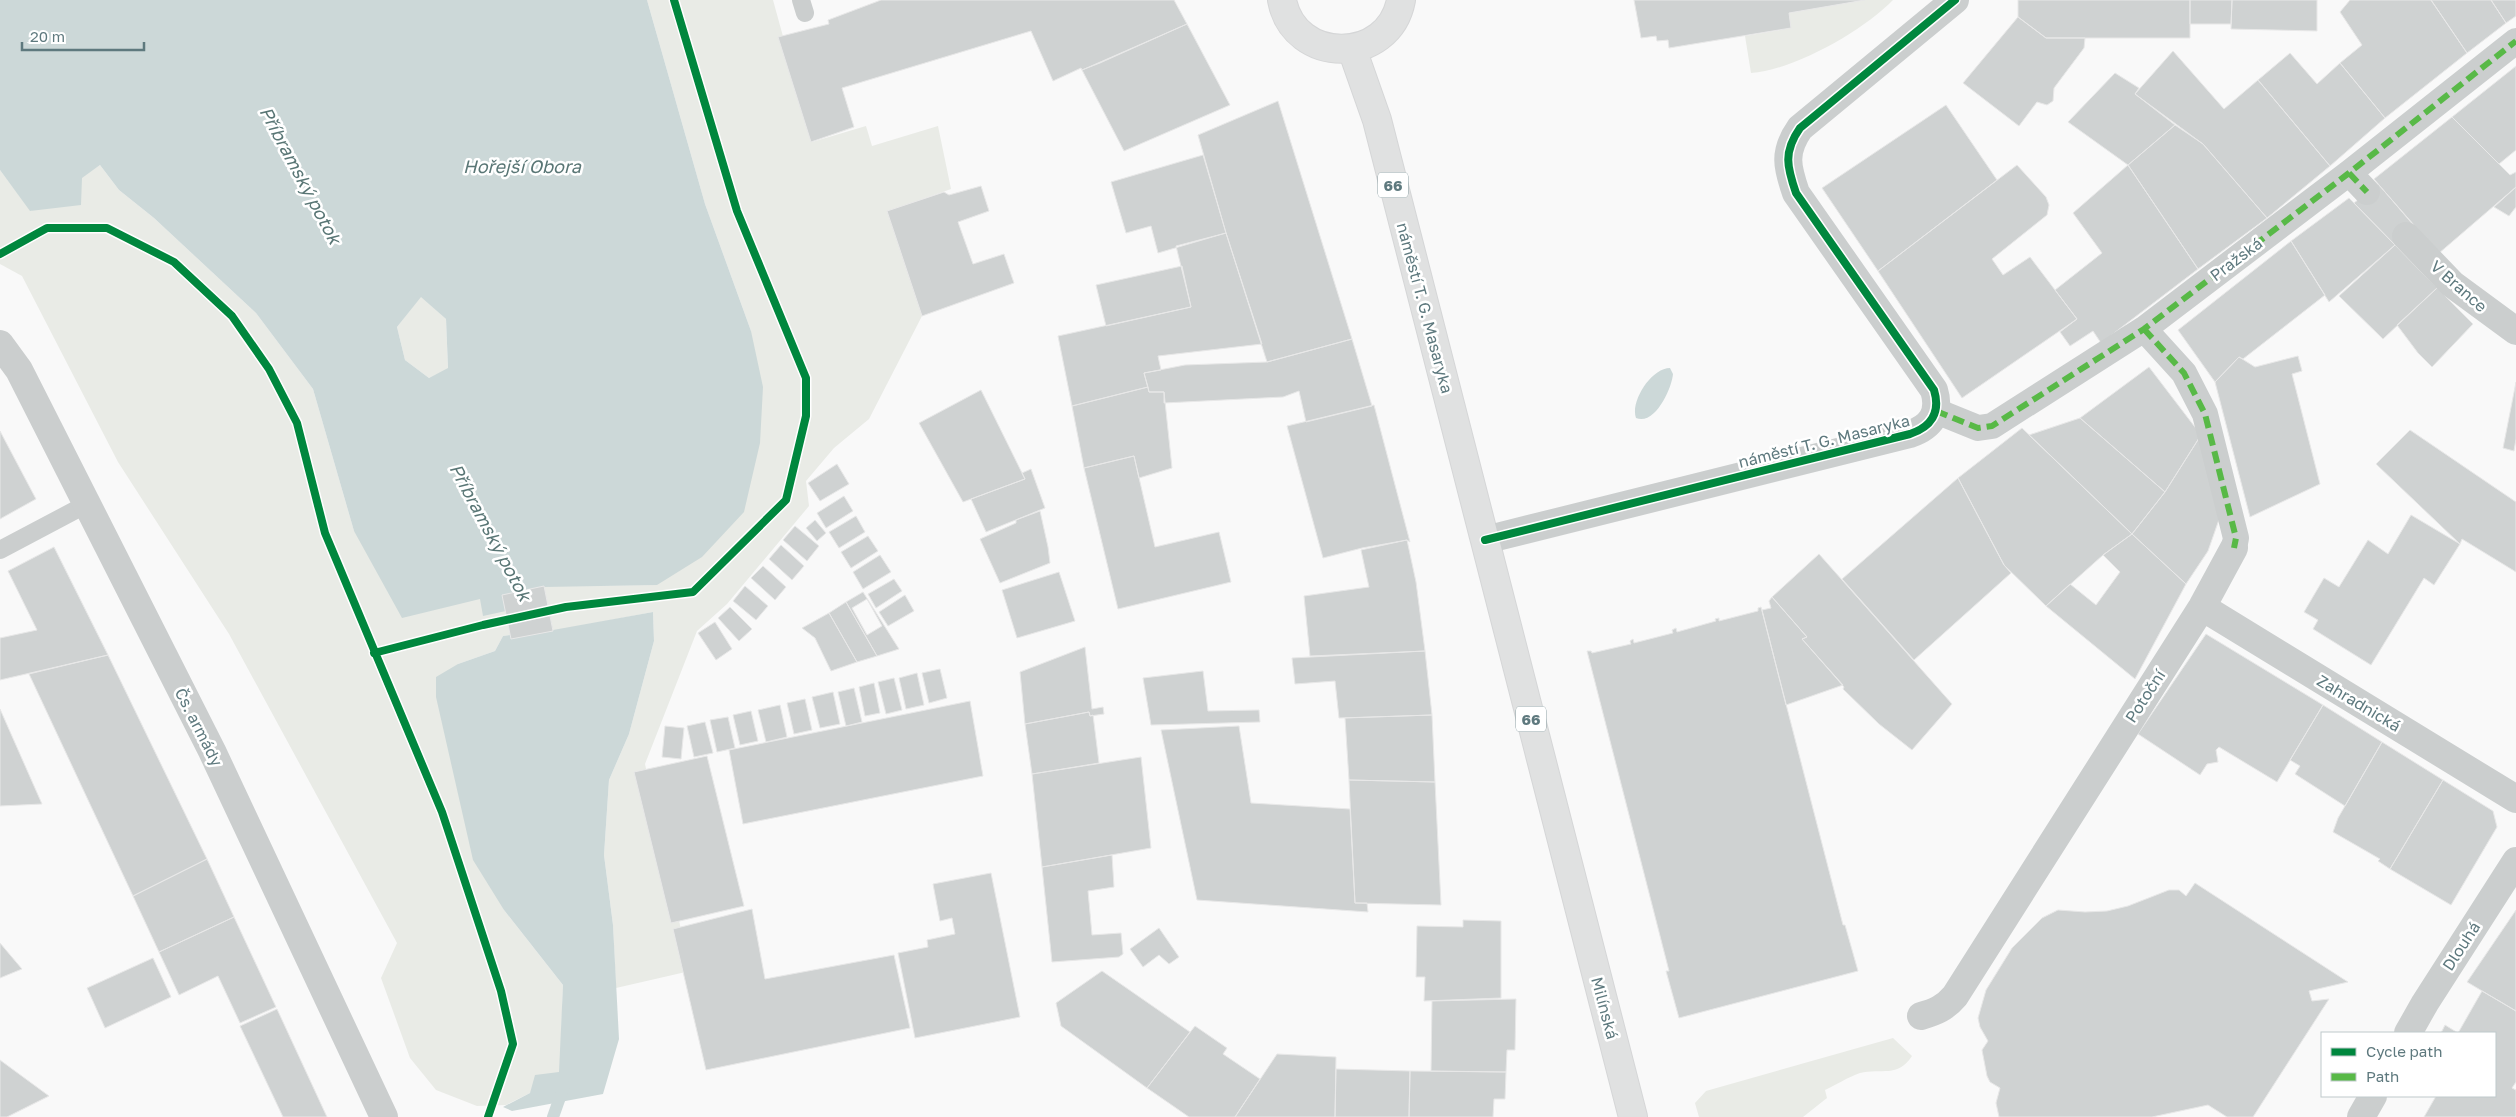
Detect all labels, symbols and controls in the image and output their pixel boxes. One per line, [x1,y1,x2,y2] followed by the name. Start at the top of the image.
[22,20,145,52] scale bar
[30,27,65,45] text: 20 m
[255,103,347,249] water label: Příbramský potok
[463,155,582,177] water label: Hořejší Obora
[1378,172,1408,198] road number: 66
[1393,220,1457,396] street label: náměstí T. G. Masaryka
[2206,233,2266,285] street label: Pražská
[2427,256,2491,316] street label: V Brance
[1736,410,1912,472] street label: náměstí T. G. Masaryka
[445,460,537,606] water label: Příbramský potok
[2121,664,2170,726] street label: Potoční
[2313,670,2405,736] street label: Zahradnická
[171,684,227,770] street label: Čs. armády
[1516,706,1546,732] road number: 66
[2438,918,2484,974] street label: Dlouhá
[1587,975,1623,1041] street label: Milínská
[2321,1032,2496,1097] legend
[2366,1042,2442,1060] text: Cycle path
[2366,1067,2399,1085] text: Path

